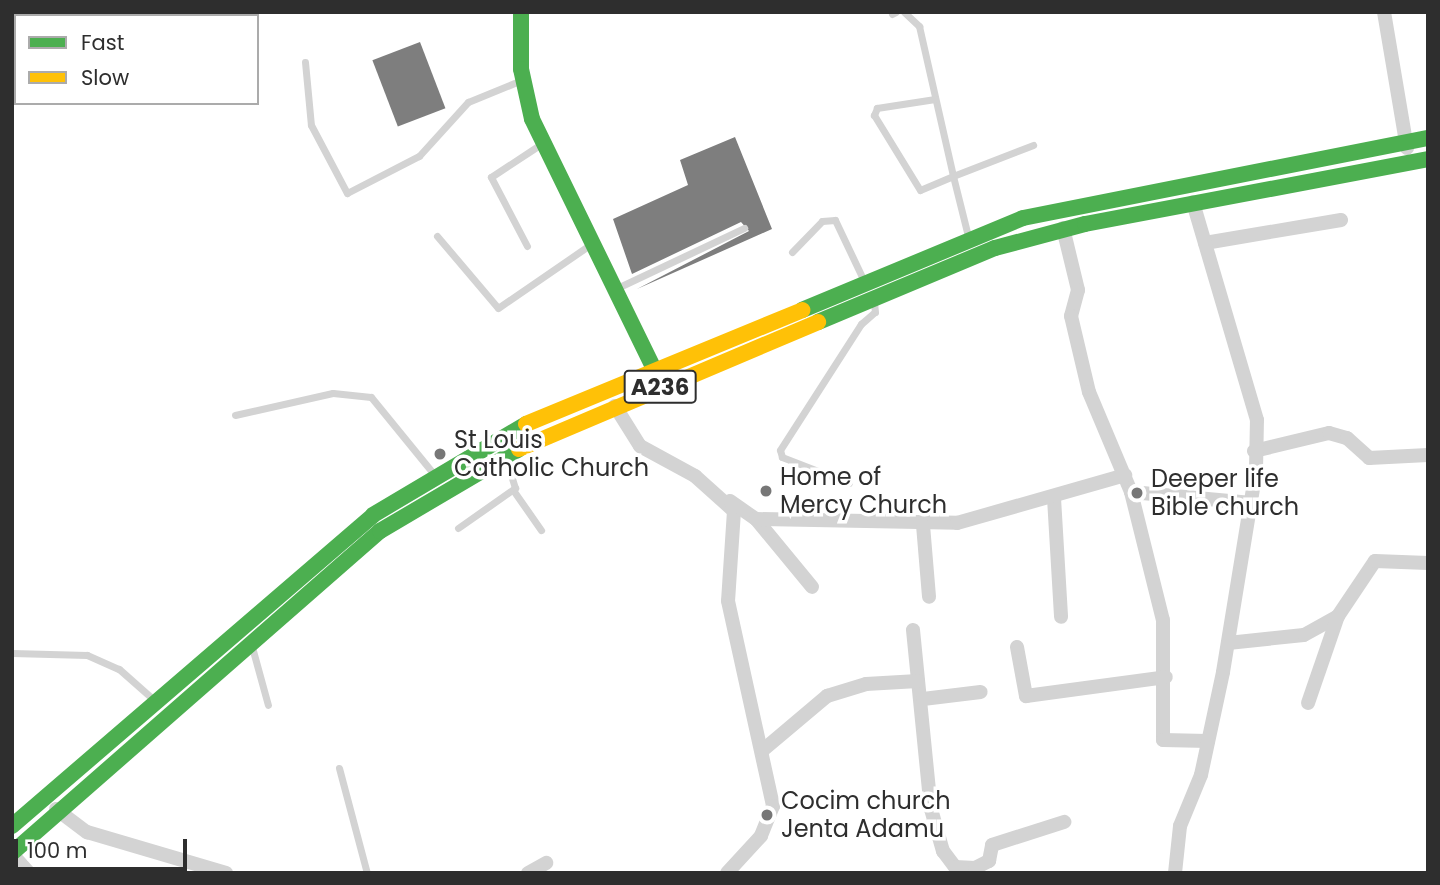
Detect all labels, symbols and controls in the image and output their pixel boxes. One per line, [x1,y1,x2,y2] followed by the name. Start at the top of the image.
[14,14,259,105] legend
[81,28,124,57] text: Fast
[81,63,129,92] text: Slow
[623,368,697,406] road number: A236
[454,426,649,482] place label: St Louis Catholic Church
[432,446,448,462] marker: St Louis Catholic Church
[780,463,947,519] place label: Home of Mercy Church
[1151,465,1299,521] place label: Deeper life Bible church
[758,483,774,499] marker: Home of Mercy Church
[1129,485,1145,501] marker: Deeper life Bible church
[781,787,951,843] place label: Cocim church Jenta Adamu
[759,807,775,823] marker: Cocim church Jenta Adamu
[18,826,191,870] scale bar
[27,836,87,865] text: 100 m

